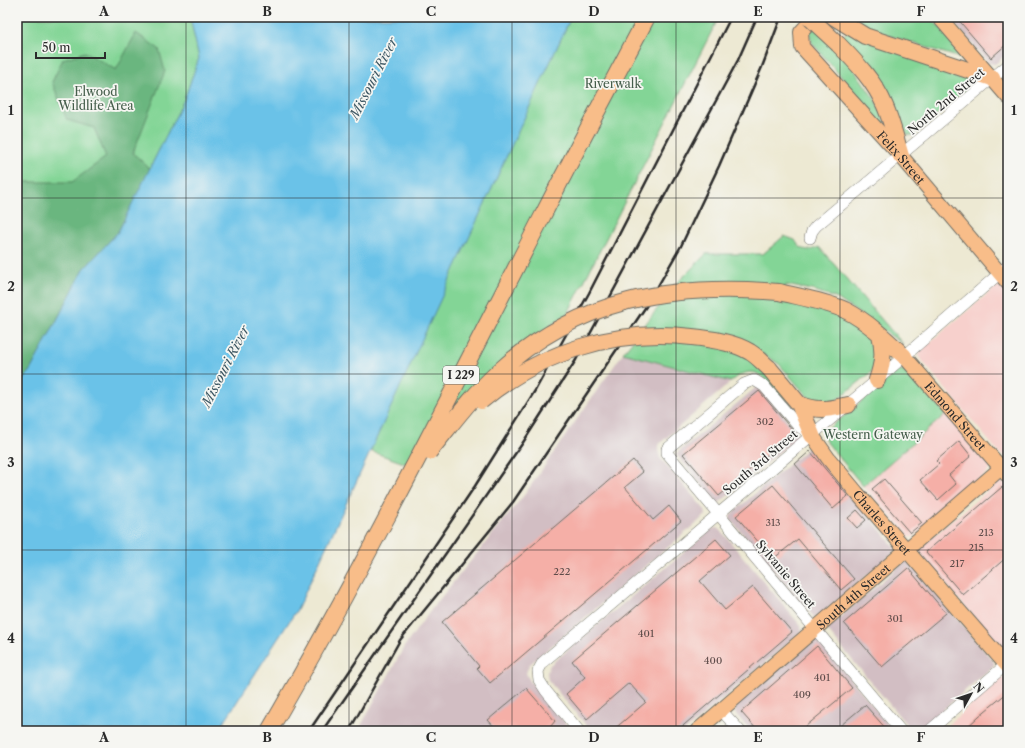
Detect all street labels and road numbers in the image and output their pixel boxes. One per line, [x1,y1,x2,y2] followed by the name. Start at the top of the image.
[904,64,988,138] street label: North 2nd Street
[874,128,929,187] street label: Felix Street
[443,366,479,384] road number: I 229
[922,378,990,454] street label: Edmond Street
[720,426,801,498] street label: South 3rd Street
[850,487,915,558] street label: Charles Street
[753,537,819,612] street label: Sylvanie Street
[813,560,893,632] street label: South 4th Street

